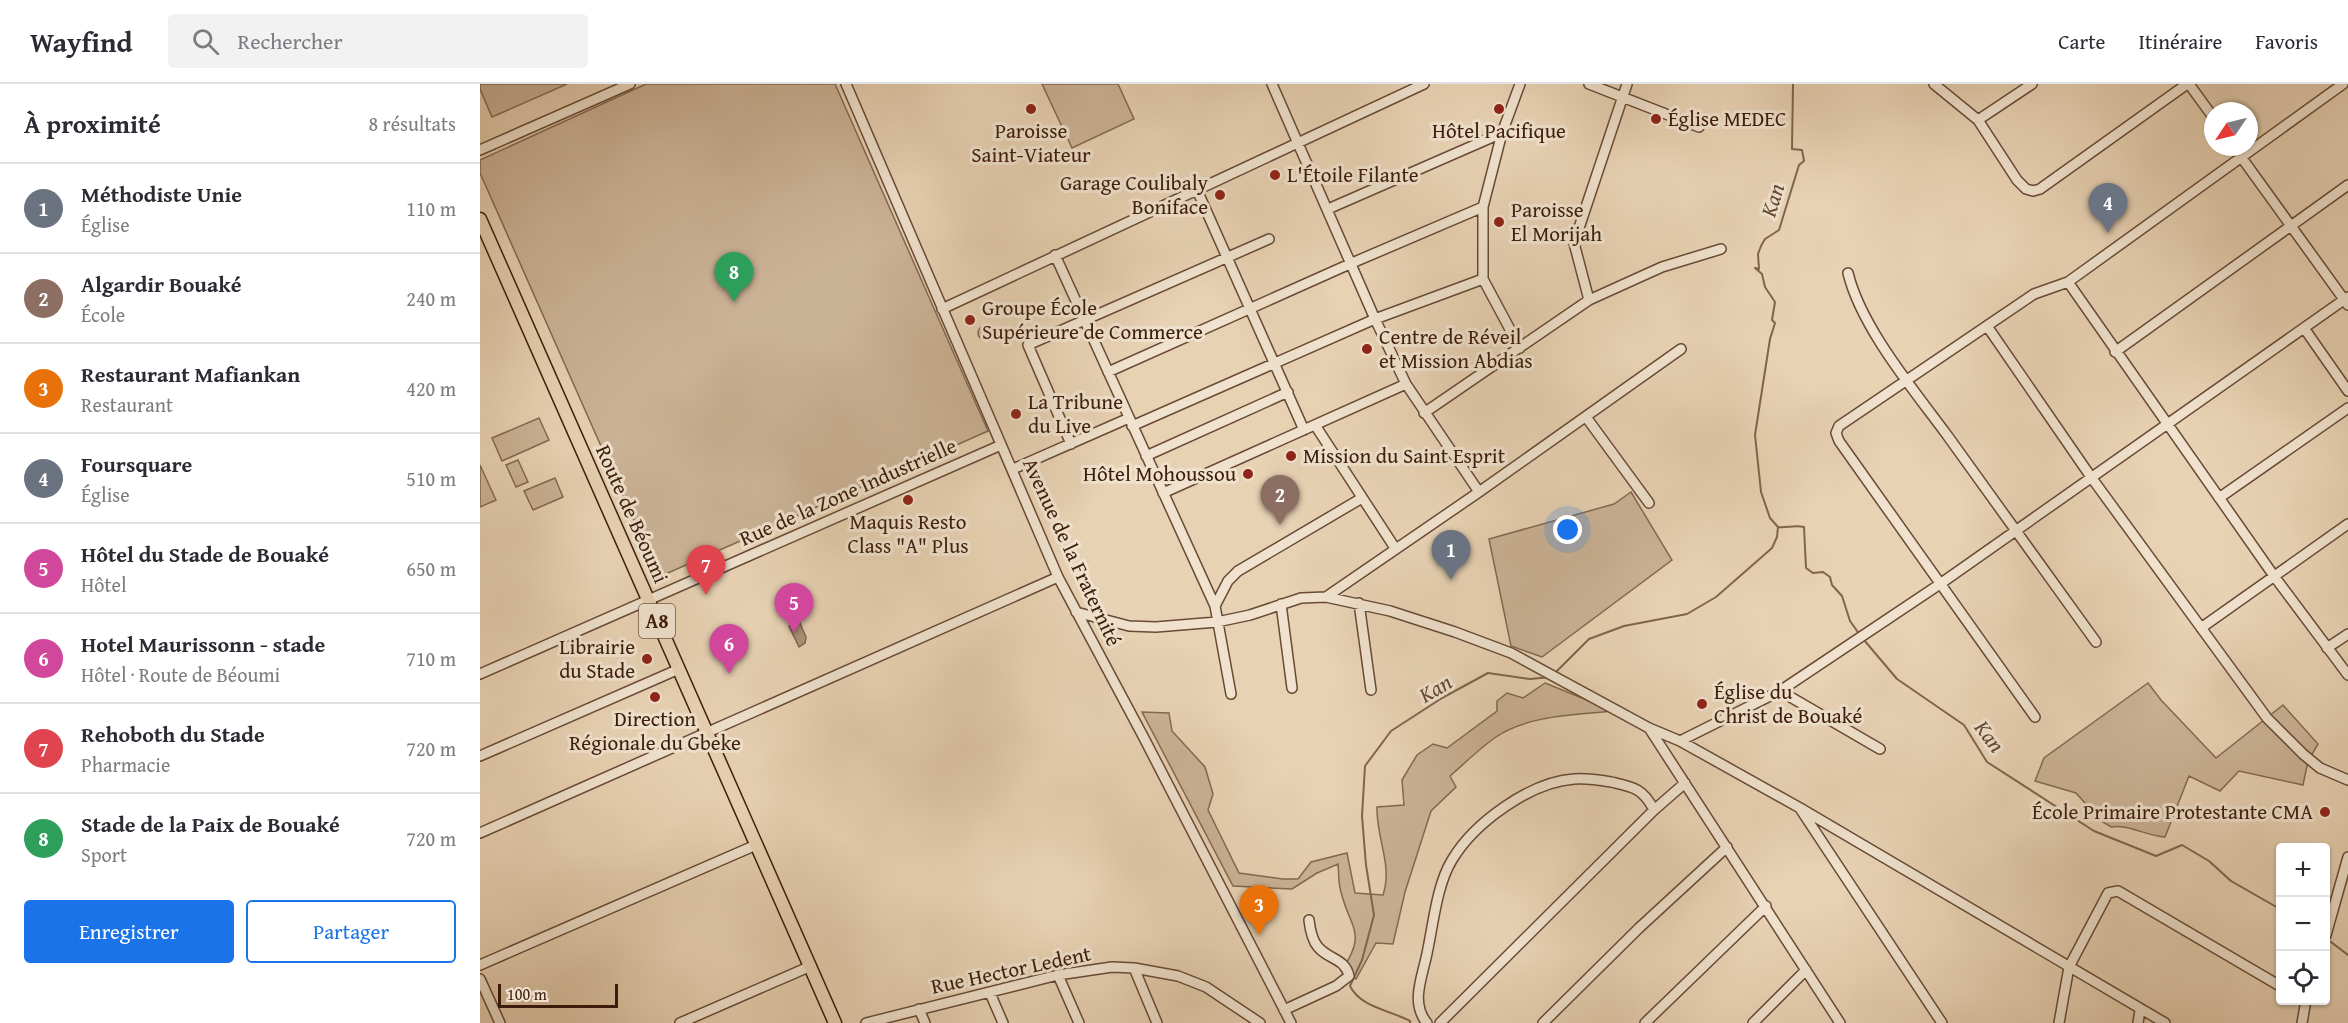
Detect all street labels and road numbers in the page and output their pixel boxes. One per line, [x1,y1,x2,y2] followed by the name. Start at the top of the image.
[734,430,961,553] street label: Rue de la Zone Industrielle
[588,440,677,588] street label: Route de Béoumi
[1015,452,1130,651] street label: Avenue de la Fraternité
[639,604,675,638] road number: A8
[928,937,1094,1002] street label: Rue Hector Ledent

